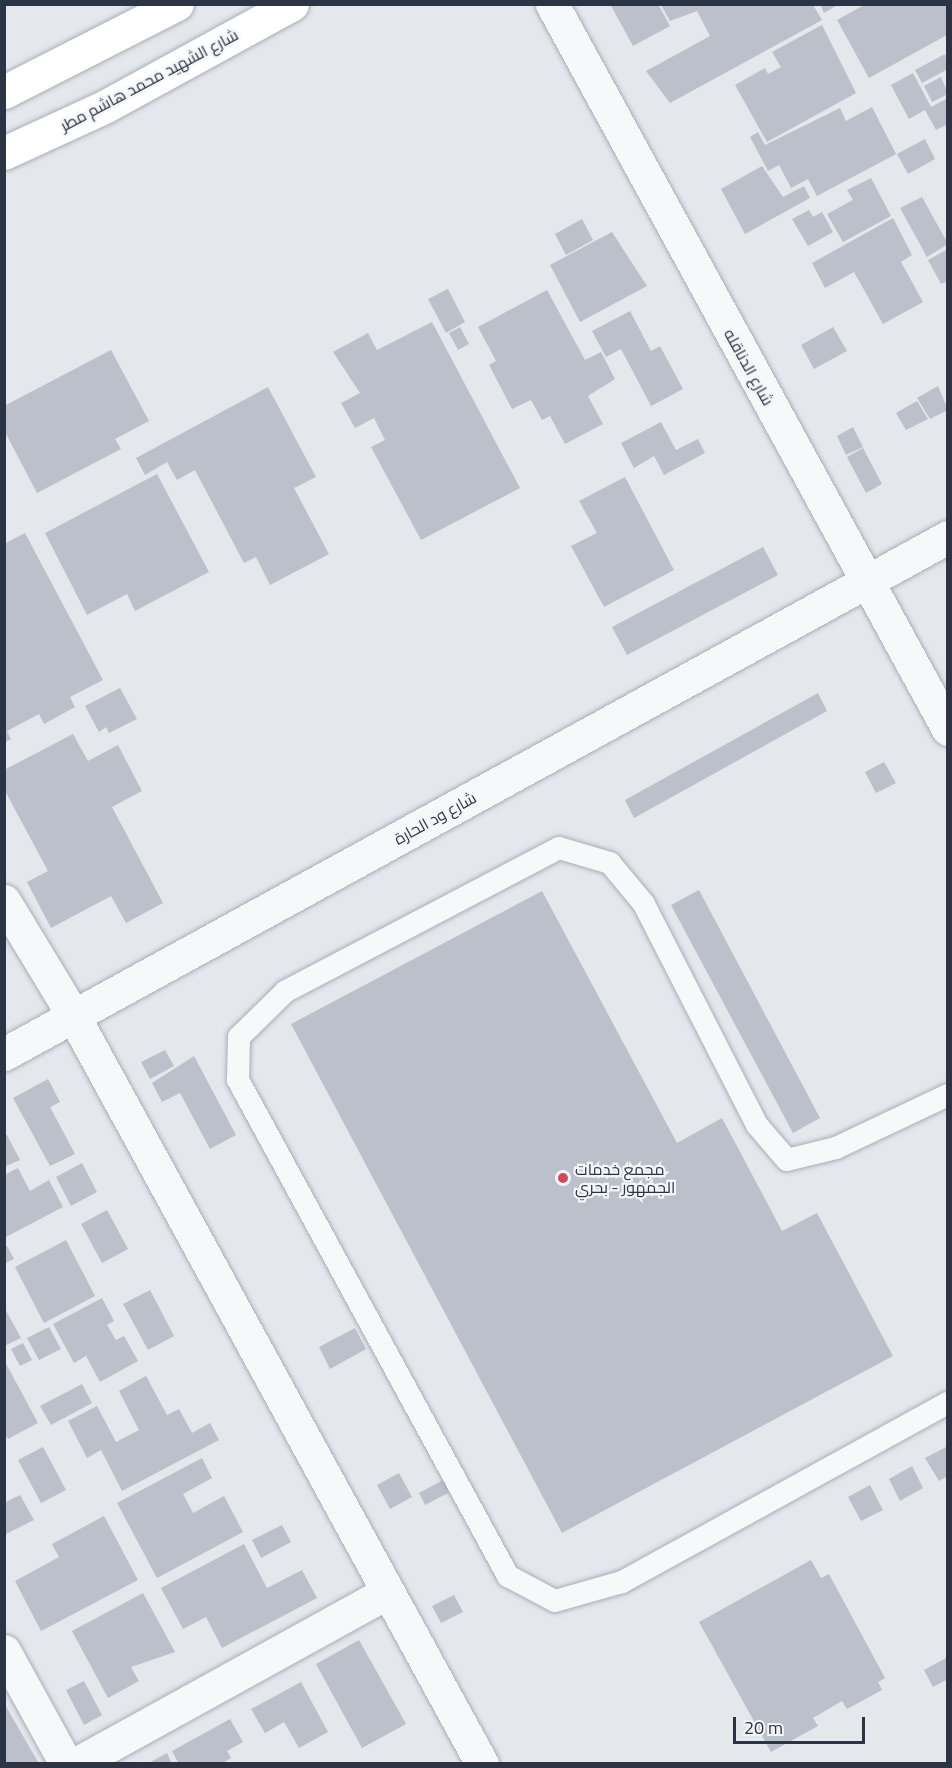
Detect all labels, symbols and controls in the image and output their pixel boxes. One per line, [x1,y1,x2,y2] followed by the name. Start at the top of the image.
[57,25,241,135] street label: شارع الشهيد محمد هاشم مطر
[720,325,778,409] street label: شارع الدناقله
[391,788,479,848] street label: شارع ود الحارة
[575,1159,675,1197] place label: مجمع خدمات الجمهور - بحري
[556,1171,570,1185] marker: مجمع خدمات الجمهور - بحري
[736,1705,868,1743] scale bar
[744,1714,783,1741] text: 20 m

